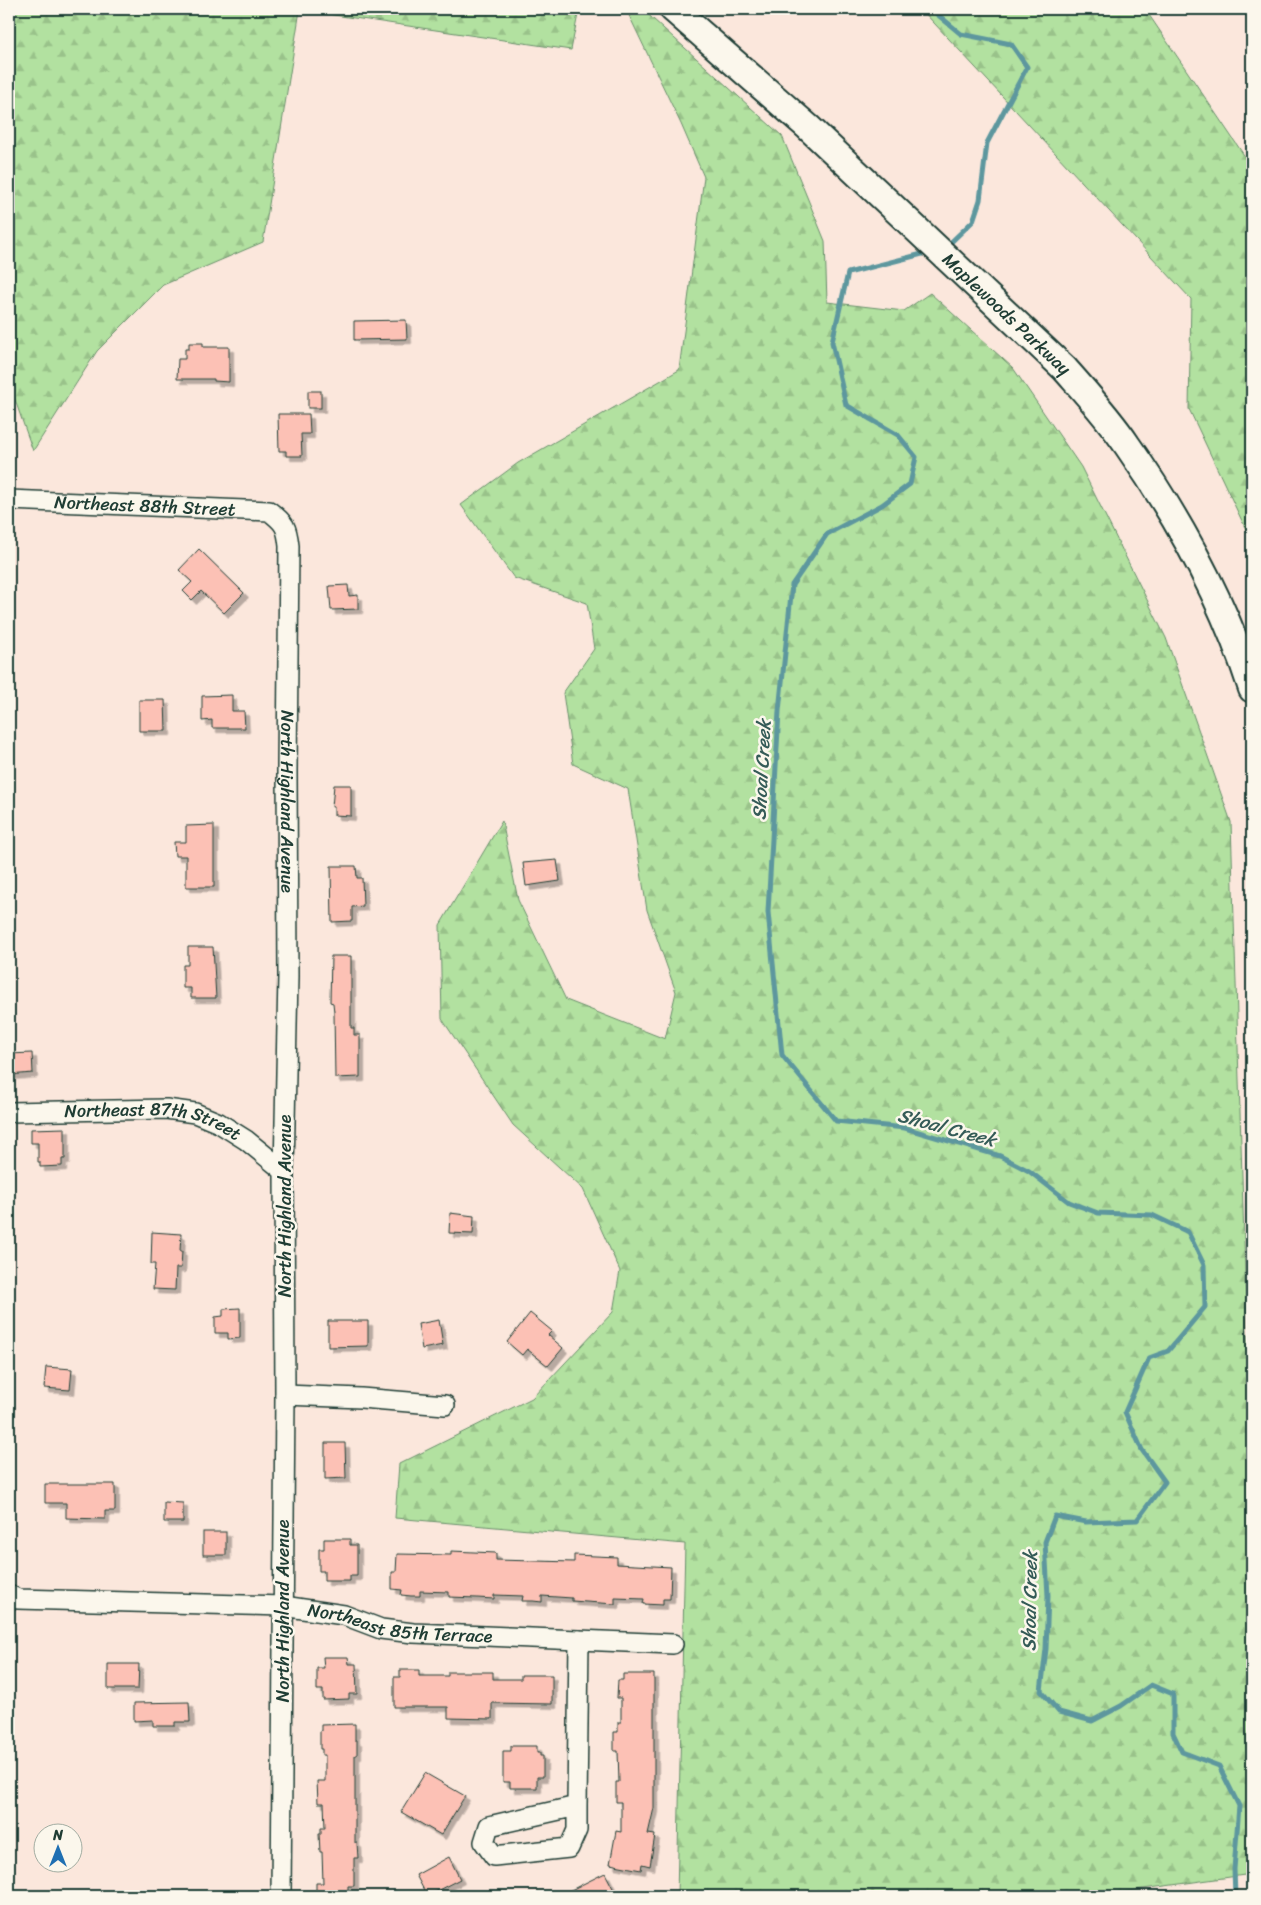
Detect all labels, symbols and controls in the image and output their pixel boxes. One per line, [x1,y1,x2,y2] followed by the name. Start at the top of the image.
[934,245,1079,384] street label: Maplewoods Parkway
[53,486,236,526] street label: Northeast 88th Street
[271,710,304,893] street label: North Highland Avenue
[742,716,781,821] water label: Shoal Creek
[64,1093,248,1150] street label: Northeast 87th Street
[894,1099,1002,1157] water label: Shoal Creek
[269,1114,301,1297] street label: North Highland Avenue
[267,1519,299,1702] street label: North Highland Avenue
[1012,1548,1047,1651] water label: Shoal Creek
[306,1594,493,1652] street label: Northeast 85th Terrace
[32,1822,82,1872] north arrow
[52,1823,63,1848] text: N

